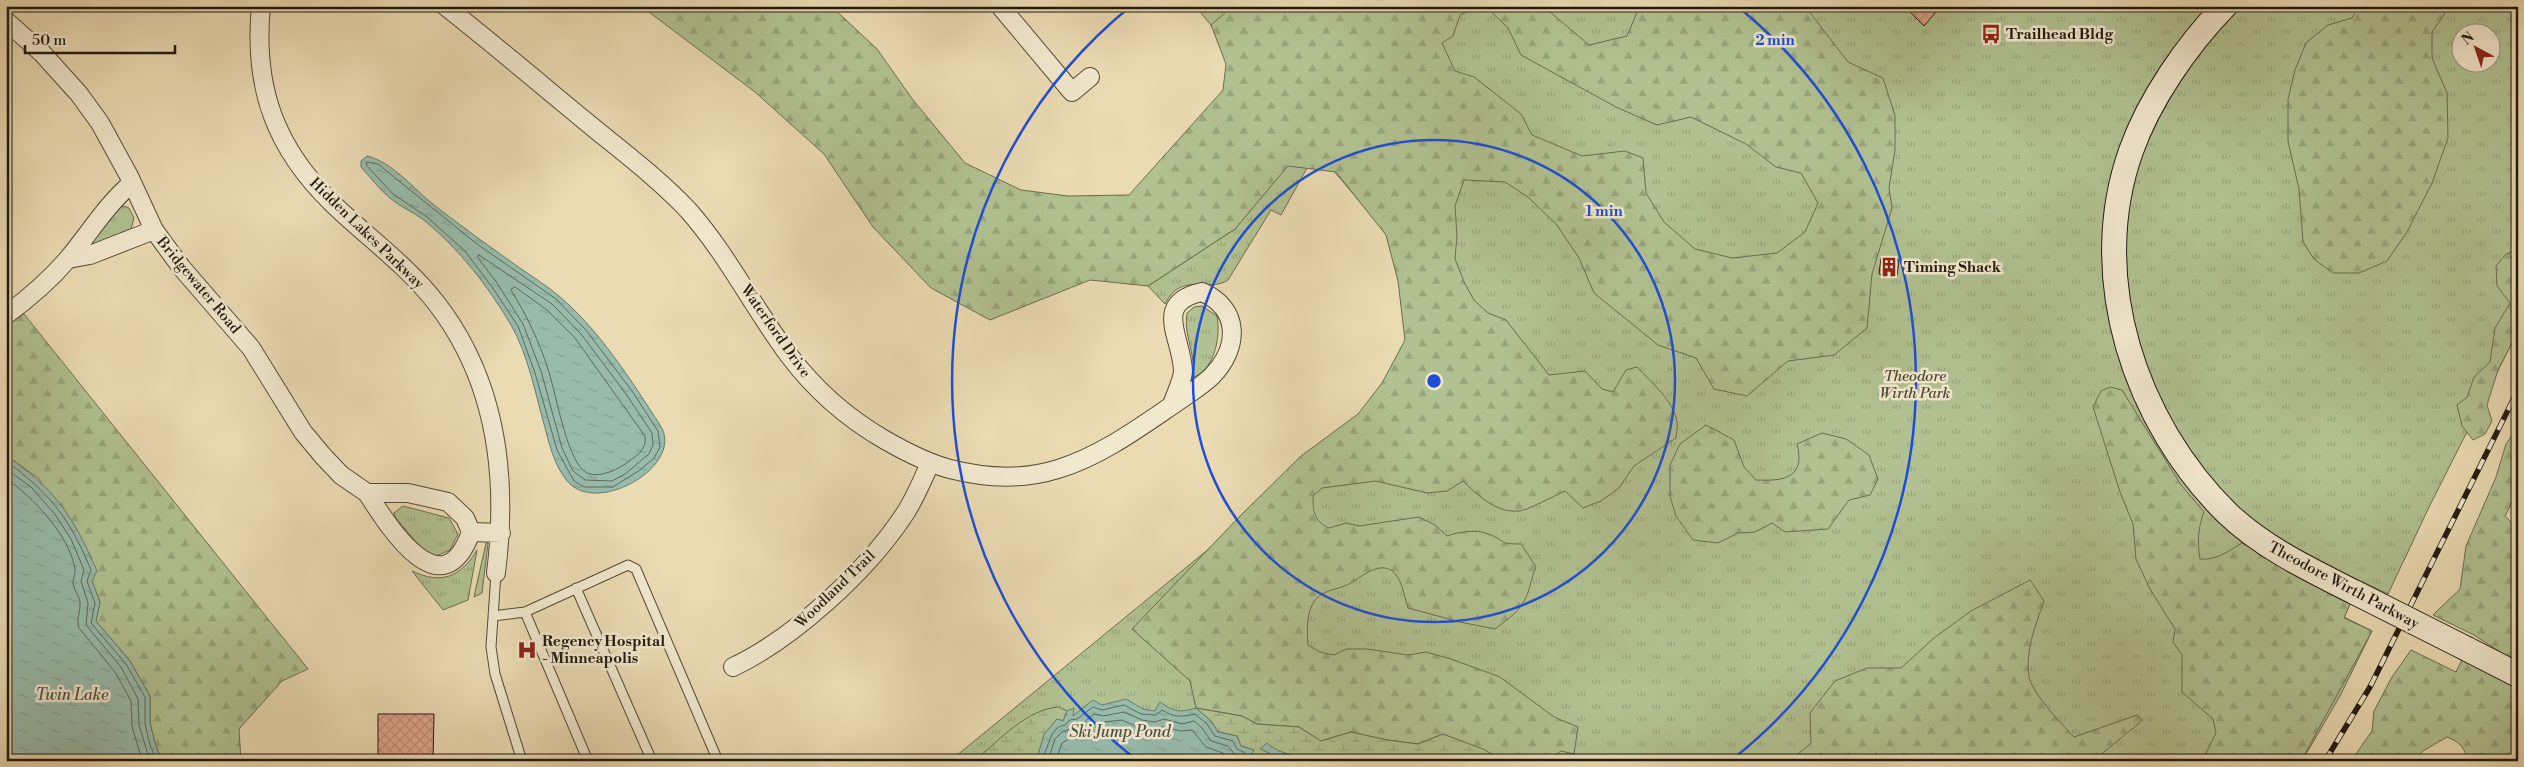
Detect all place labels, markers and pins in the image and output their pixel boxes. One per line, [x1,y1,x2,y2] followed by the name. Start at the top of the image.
[1980,23,2002,45] bus stop icon: Trailhead Bldg
[2006,25,2113,44] place label: Trailhead Bldg
[1878,256,1900,278] building icon: Timing Shack
[1904,258,2002,277] place label: Timing Shack
[1425,372,1443,390] centre of rings
[542,632,665,668] place label: Regency Hospital - Minneapolis
[516,639,538,661] hospital icon: Regency Hospital - Minneapolis

